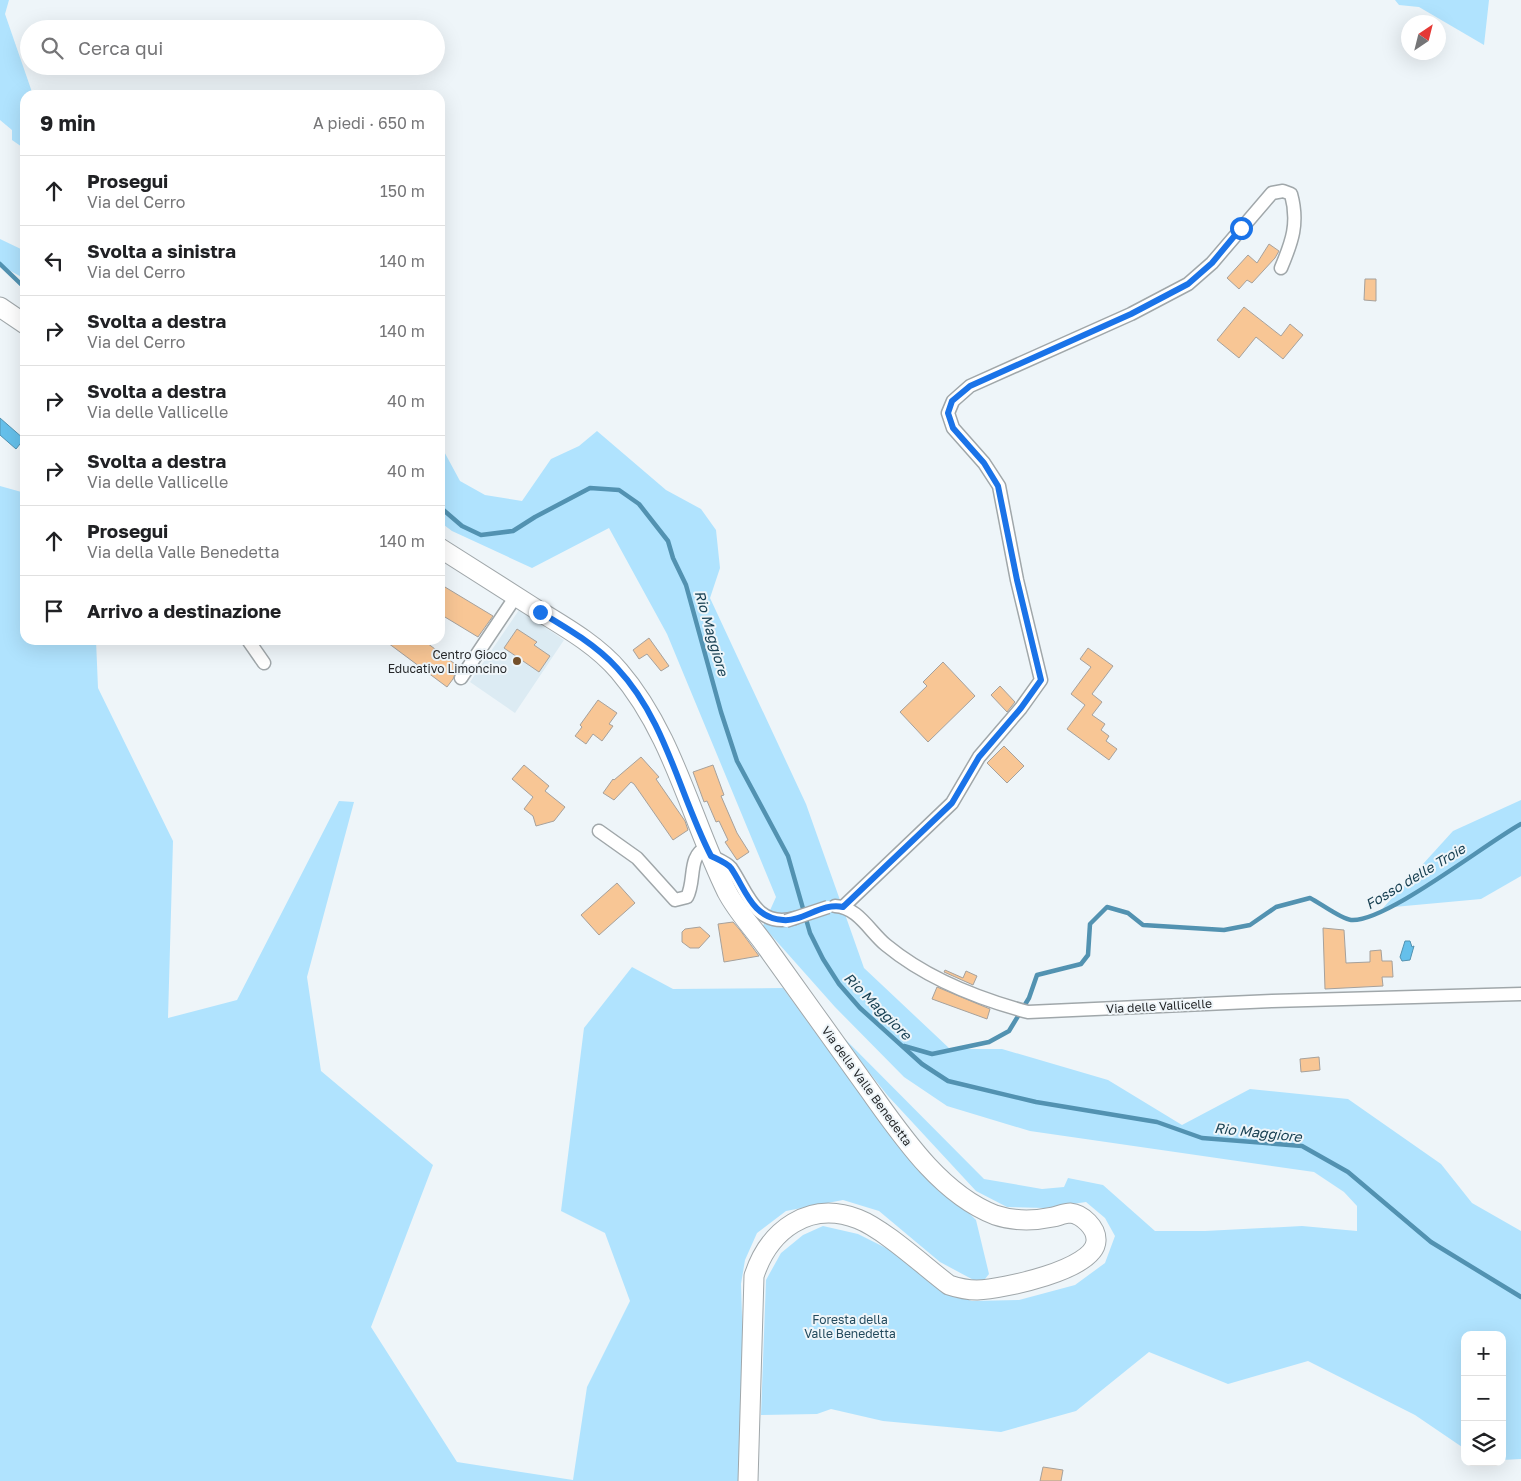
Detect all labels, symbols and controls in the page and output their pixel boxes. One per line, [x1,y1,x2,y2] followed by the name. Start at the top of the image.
[1401,15,1446,60] north arrow
[20,20,445,75] search box
[38,34,66,62] icon: search
[78,36,163,59] text: Cerca qui
[40,110,95,136] text: 9 min
[313,113,425,133] text: A piedi · 650 m
[87,169,168,192] text: Prosegui
[40,177,68,205] icon: ahead
[380,181,425,201] text: 150 m
[87,192,185,212] text: Via del Cerro
[1230,217,1253,240] route start
[87,239,236,262] text: Svolta a sinistra
[40,247,68,275] icon: left
[379,251,425,271] text: 140 m
[87,262,185,282] text: Via del Cerro
[87,309,226,332] text: Svolta a destra
[40,317,68,345] icon: right
[379,321,425,341] text: 140 m
[87,332,185,352] text: Via del Cerro
[87,379,226,402] text: Svolta a destra
[40,387,68,415] icon: right
[387,391,425,411] text: 40 m
[87,402,228,422] text: Via delle Vallicelle
[87,449,226,472] text: Svolta a destra
[40,457,68,485] icon: right
[387,461,425,481] text: 40 m
[87,472,228,492] text: Via delle Vallicelle
[87,519,168,542] text: Prosegui
[40,527,68,555] icon: ahead
[379,531,425,551] text: 140 m
[87,542,280,562] text: Via della Valle Benedetta
[692,588,733,678] water label: Rio Maggiore
[40,597,68,625] icon: arrive
[87,599,281,622] text: Arrivo a destinazione
[529,601,552,624] route end
[388,647,507,676] place label: Centro Gioco Educativo Limoncino
[511,655,523,667] marker: Centro Gioco Educativo Limoncino
[1362,839,1469,913] water label: Fosso delle Troie
[841,969,916,1044] water label: Rio Maggiore
[1106,996,1212,1016] street label: Via delle Vallicelle
[818,1023,916,1149] street label: Via della Valle Benedetta
[1213,1119,1303,1145] water label: Rio Maggiore
[804,1312,896,1341] park label: Foresta della Valle Benedetta
[1461,1331,1506,1466] map controls
[1461,1331,1506,1376] button: +
[1461,1376,1506,1421] button: −
[1461,1421,1506,1466] button: layers

